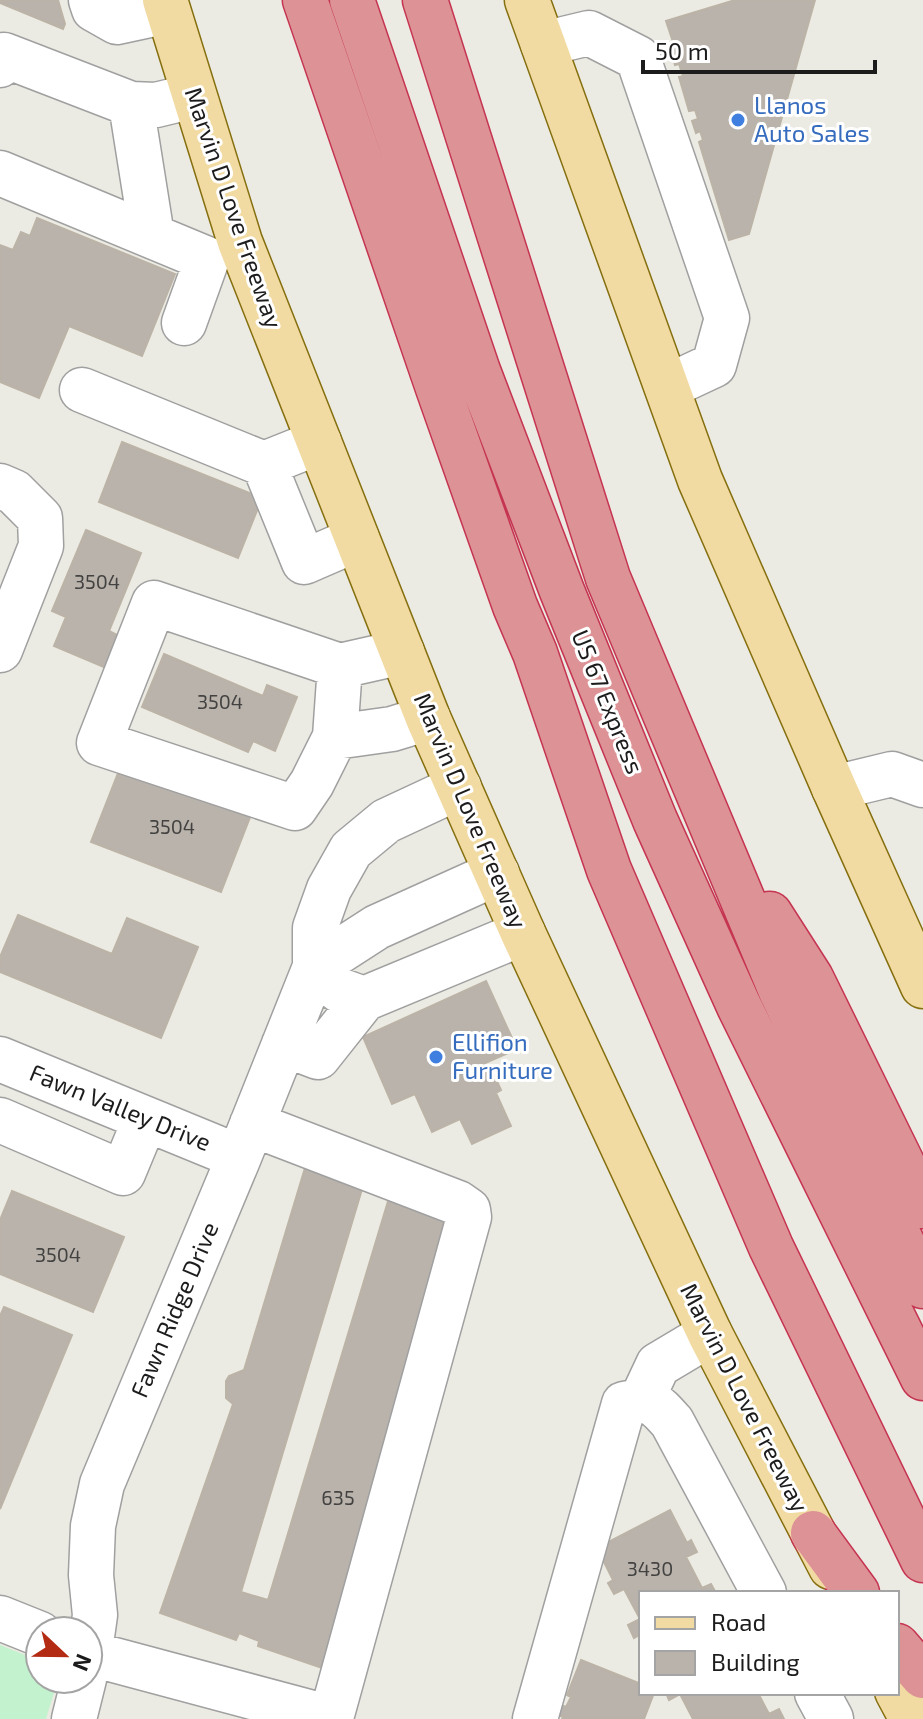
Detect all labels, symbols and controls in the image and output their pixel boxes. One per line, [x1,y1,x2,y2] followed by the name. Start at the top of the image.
[643,24,875,74] scale bar
[655,36,709,65] text: 50 m
[180,83,289,332] street label: Marvin D Love Freeway
[754,90,870,147] place label: Llanos Auto Sales
[729,111,747,129] marker: Llanos Auto Sales
[74,569,120,593] house number: 3504
[566,625,650,778] street label: US 67 Express
[409,688,534,933] street label: Marvin D Love Freeway
[197,689,243,713] house number: 3504
[149,814,195,838] house number: 3504
[452,1027,553,1084] place label: Ellifion Furniture
[427,1048,445,1066] marker: Ellifion Furniture
[26,1057,215,1156] street label: Fawn Valley Drive
[124,1217,224,1401] street label: Fawn Ridge Drive
[35,1242,81,1266] house number: 3504
[675,1278,816,1517] street label: Marvin D Love Freeway
[321,1485,355,1509] house number: 635
[627,1556,673,1580] house number: 3430
[639,1591,899,1695] legend
[711,1607,766,1636] text: Road
[24,1615,104,1695] north arrow
[711,1647,800,1676] text: Building
[68,1651,99,1675] text: N

